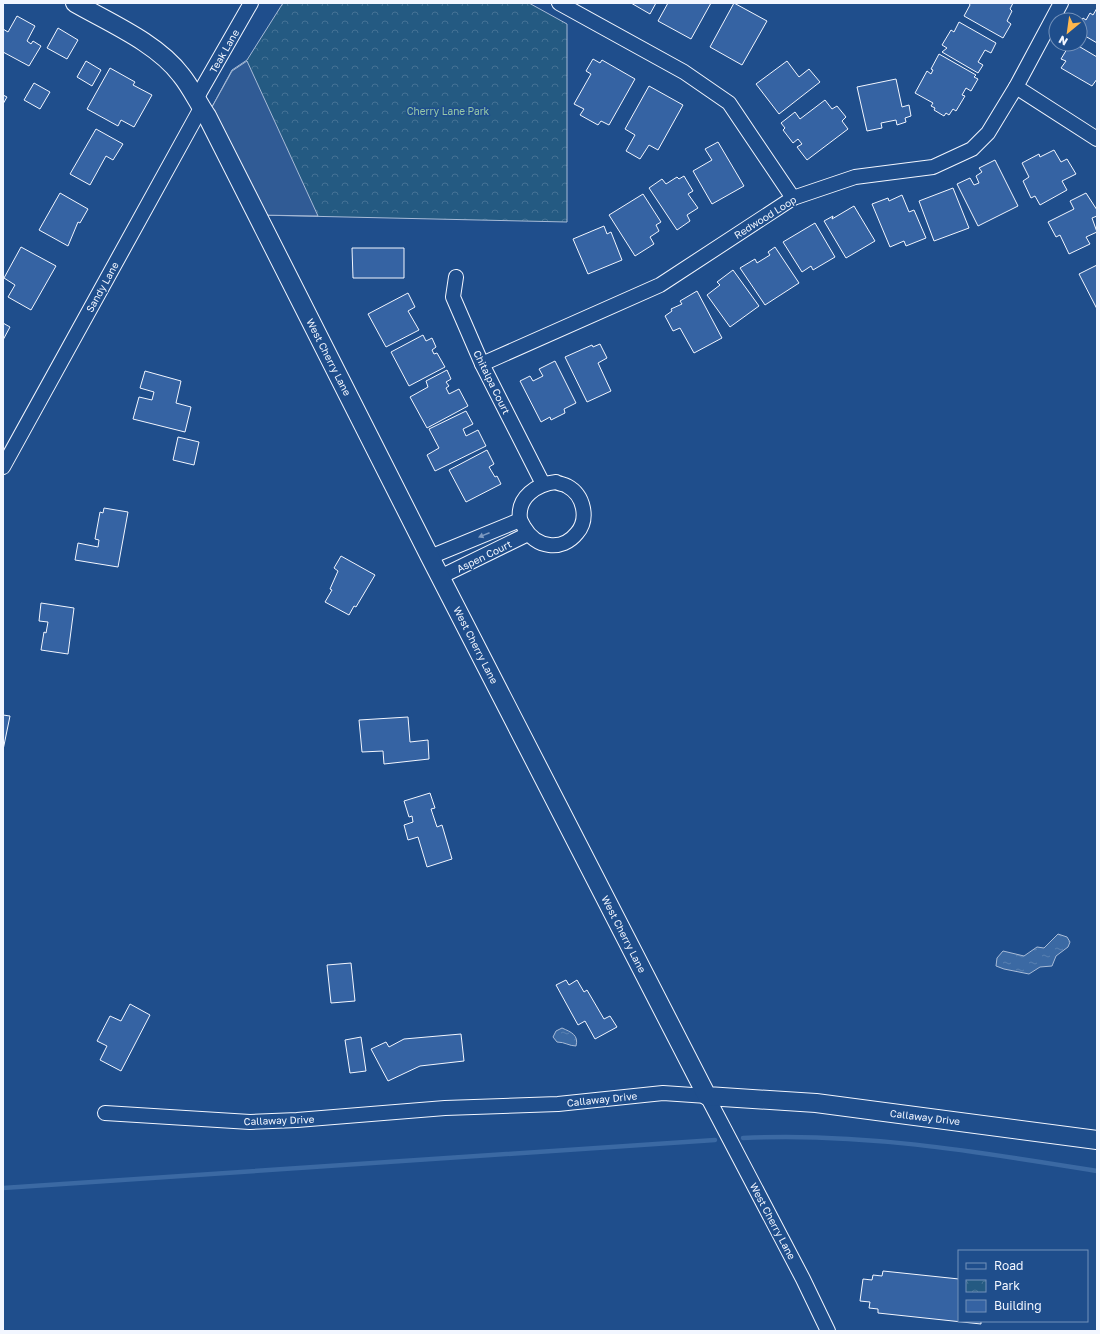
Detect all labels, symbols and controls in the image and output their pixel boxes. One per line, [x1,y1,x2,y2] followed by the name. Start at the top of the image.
[1048,12,1088,52] north arrow
[207,27,241,75] street label: Teak Lane
[1056,33,1070,49] text: N
[407,105,490,117] park label: Cherry Lane Park
[732,193,798,241] street label: Redwood Loop
[83,259,121,314] street label: Sandy Lane
[304,316,354,398] street label: West Cherry Lane
[471,348,513,416] street label: Chitalpa Court
[477,532,489,538] one-way arrow
[455,538,513,574] street label: Aspen Court
[451,604,501,686] street label: West Cherry Lane
[599,893,649,975] street label: West Cherry Lane
[566,1089,638,1109] street label: Callaway Drive
[889,1107,961,1127] street label: Callaway Drive
[243,1113,315,1127] street label: Callaway Drive
[748,1181,798,1262] street label: West Cherry Lane
[958,1250,1088,1322] legend
[994,1258,1023,1273] text: Road
[994,1278,1020,1293] text: Park
[994,1298,1042,1313] text: Building

